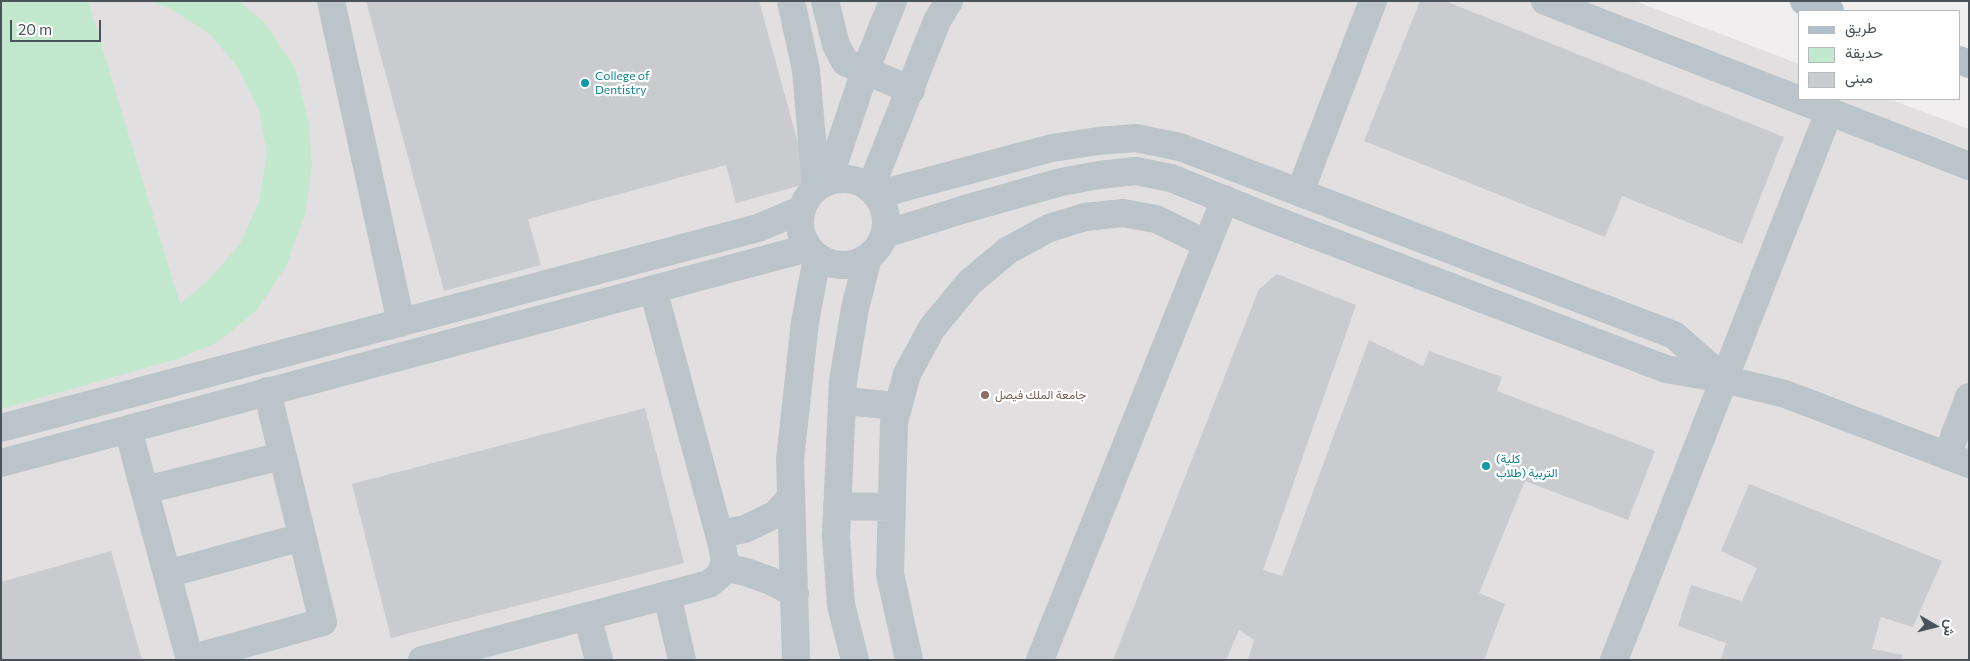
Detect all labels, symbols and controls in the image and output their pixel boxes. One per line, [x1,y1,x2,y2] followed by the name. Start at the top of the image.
[12,10,104,42] scale bar
[1798,10,1960,100] legend
[1845,18,1877,36] text: طريق
[18,20,52,38] text: 20 m
[1845,43,1883,61] text: حديقة
[1845,68,1873,86] text: مبنى
[595,69,650,97] place label: College of Dentistry
[579,77,591,89] marker: College of Dentistry
[995,388,1086,402] place label: جامعة الملك فيصل
[979,389,991,401] marker: جامعة الملك فيصل
[1496,452,1557,480] place label: (كلية التربية (طلاب
[1480,460,1492,472] marker: (كلية التربية (طلاب
[1910,601,1960,651] north arrow
[1941,619,1960,638] text: ش

